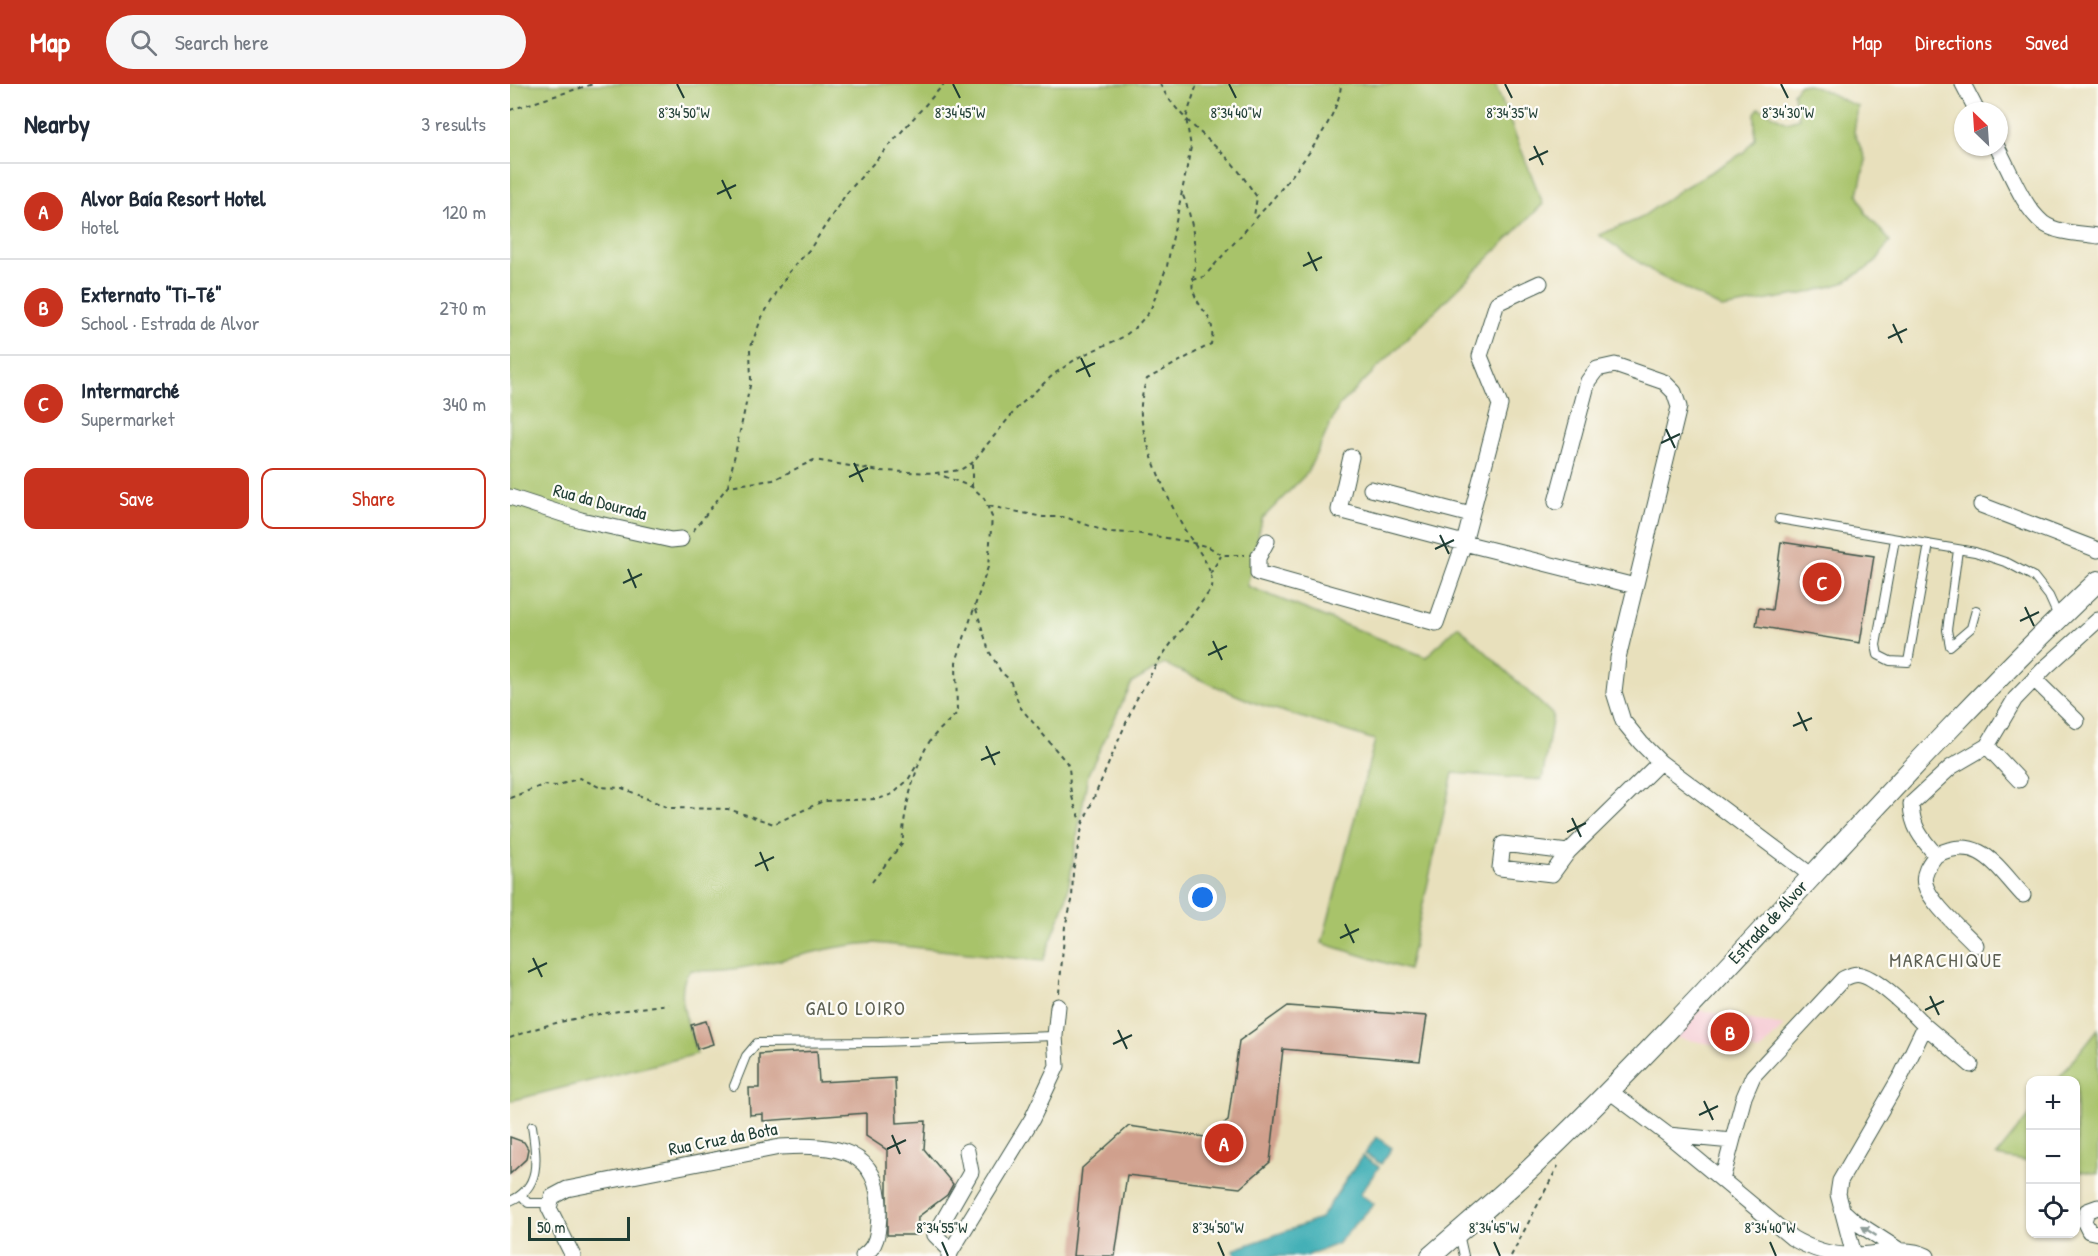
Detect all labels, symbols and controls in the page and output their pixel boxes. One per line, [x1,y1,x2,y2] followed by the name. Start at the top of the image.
[106,15,526,69] search box
[30,23,70,61] text: Map
[127,26,160,59] icon: search
[175,27,269,57] text: Search here
[1852,28,1882,57] text: Map
[1915,28,1992,57] text: Directions
[2025,28,2068,57] text: Saved
[658,102,711,123] text: 8°34'50"W
[935,102,986,123] text: 8°34'45"W
[1211,102,1262,123] text: 8°34'40"W
[1486,102,1539,123] text: 8°34'35"W
[1762,102,1815,123] text: 8°34'30"W
[1954,102,2008,156] north arrow
[24,106,90,141] text: Nearby
[421,110,486,137] text: 3 results
[81,183,266,213] text: Alvor Baía Resort Hotel
[39,198,48,225] text: A
[442,198,486,225] text: 120 m
[81,213,119,240] text: Hotel
[81,279,222,309] text: Externato "Ti-Té"
[38,294,49,321] text: B
[440,294,486,321] text: 270 m
[81,309,259,336] text: School · Estrada de Alvor
[81,375,180,405] text: Intermarché
[38,390,49,417] text: C
[442,390,486,417] text: 340 m
[81,405,175,432] text: Supermarket
[24,468,249,529] button: Save
[261,468,486,529] button: Share
[551,477,650,526] street label: Rua da Dourada
[1802,560,1842,604] pin: C
[1722,874,1813,969] street label: Estrada de Alvor
[1188,883,1217,912] your location
[1889,946,2003,973] district label: MARACHIQUE
[806,994,906,1021] district label: GALO LOIRO
[1710,1010,1750,1054] pin: B
[2026,1076,2080,1238] map controls
[2026,1076,2080,1130] button: +
[666,1116,779,1161] street label: Rua Cruz da Bota
[1204,1120,1244,1166] pin: A
[2026,1130,2080,1184] button: −
[2026,1184,2080,1238] button: locate
[528,1214,630,1242] scale bar
[537,1216,566,1238] text: 50 m
[916,1217,968,1238] text: 8°34'55"W
[1192,1217,1245,1238] text: 8°34'50"W
[1469,1217,1520,1238] text: 8°34'45"W
[1745,1217,1796,1238] text: 8°34'40"W
[1861,1226,1877,1237] one-way arrow

